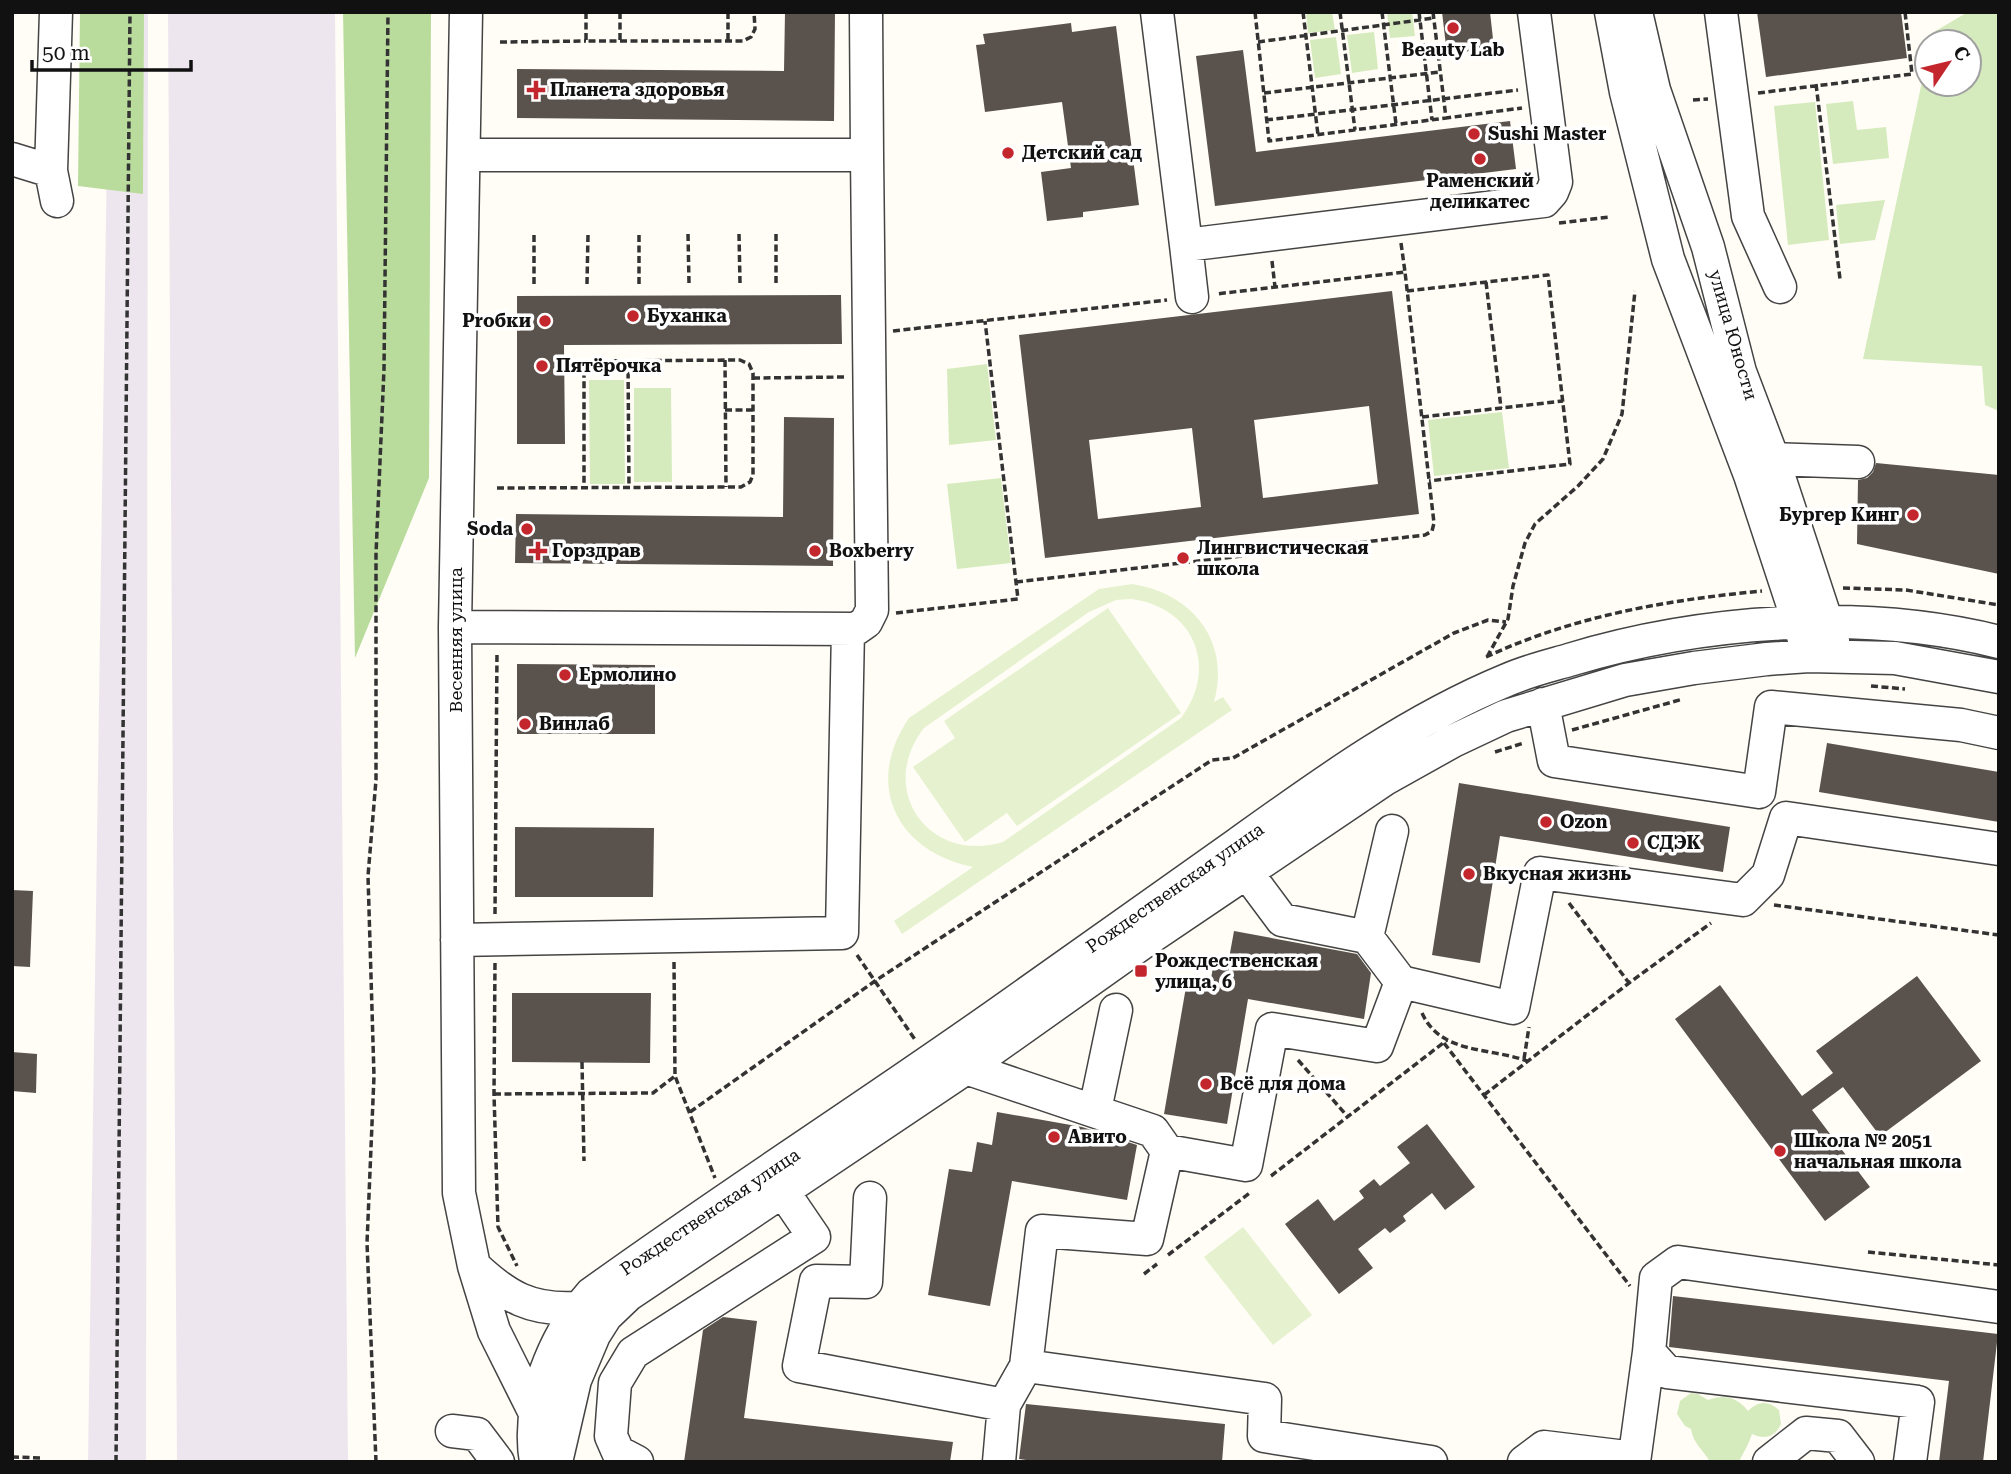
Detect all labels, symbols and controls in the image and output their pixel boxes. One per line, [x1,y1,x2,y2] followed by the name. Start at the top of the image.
[1445,20,1461,36] marker: Beauty Lab
[32,28,191,72] scale bar
[1913,28,1983,98] north arrow
[1401,39,1505,60] place label: Beauty Lab
[42,41,90,65] text: 50 m
[1948,41,1975,66] text: С
[550,79,725,100] place label: Планета здоровья
[528,82,544,98] marker: Планета здоровья
[1488,123,1606,144] place label: Sushi Master
[1466,126,1482,142] marker: Sushi Master
[1022,142,1142,163] place label: Детский сад
[1000,145,1016,161] marker: Детский сад
[1472,151,1488,167] marker: Раменский деликатес
[1426,170,1534,212] place label: Раменский деликатес
[1705,267,1762,402] street label: улица Юности
[647,305,727,326] place label: Буханка
[625,308,641,324] marker: Буханка
[462,310,531,331] place label: Proбки
[537,313,553,329] marker: Proбки
[556,355,662,376] place label: Пятёрочка
[534,358,550,374] marker: Пятёрочка
[1779,504,1899,525] place label: Бургер Кинг
[1905,507,1921,523] marker: Бургер Кинг
[467,518,513,539] place label: Soda
[519,521,535,537] marker: Soda
[1197,537,1369,579] place label: Лингвистическая школа
[552,540,641,561] place label: Горздрав
[829,540,914,561] place label: Boxberry
[530,543,546,559] marker: Горздрав
[807,543,823,559] marker: Boxberry
[1175,550,1191,566] marker: Лингвистическая школа
[445,567,466,713] street label: Весенняя улица
[579,664,677,685] place label: Ермолино
[557,667,573,683] marker: Ермолино
[539,713,610,734] place label: Винлаб
[517,716,533,732] marker: Винлаб
[1560,811,1608,832] place label: Ozon
[1538,814,1554,830] marker: Ozon
[1082,818,1268,957] street label: Рождественская улица
[1647,832,1701,853] place label: СДЭК
[1625,835,1641,851] marker: СДЭК
[1483,863,1631,884] place label: Вкусная жизнь
[1461,866,1477,882] marker: Вкусная жизнь
[1155,950,1318,992] place label: Рождественская улица, 6
[1133,963,1149,979] marker: Рождественская улица, 6
[1220,1073,1346,1094] place label: Всё для дома
[1198,1076,1214,1092] marker: Всё для дома
[1068,1126,1127,1147] place label: Авито
[1046,1129,1062,1145] marker: Авито
[1794,1130,1962,1172] place label: Школа № 2051 начальная школа
[616,1143,804,1280] street label: Рождественская улица
[1772,1143,1788,1159] marker: Школа № 2051 начальная школа

